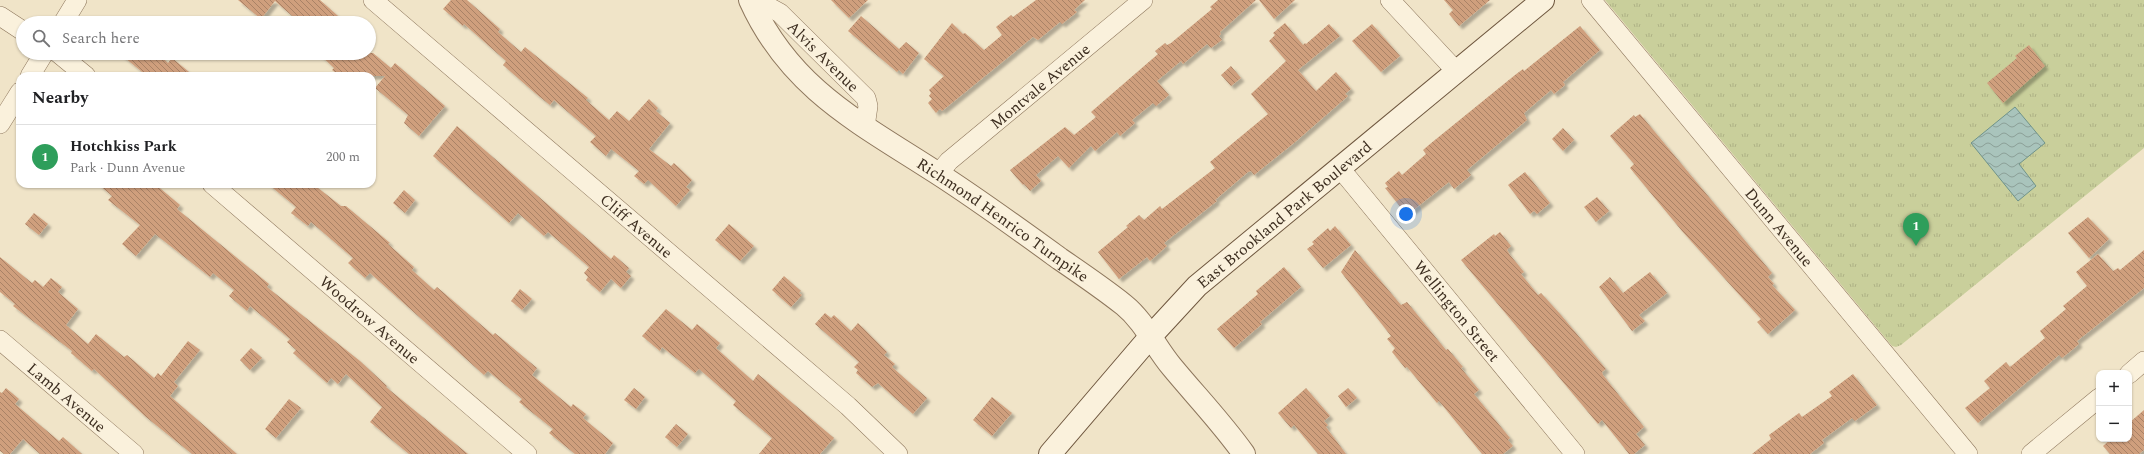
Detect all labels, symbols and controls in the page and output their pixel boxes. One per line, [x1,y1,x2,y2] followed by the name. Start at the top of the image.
[781,15,864,98] street label: Alvis Avenue
[16,16,376,60] search box
[30,27,52,49] icon: search
[62,27,140,50] text: Search here
[985,38,1096,135] street label: Montvale Avenue
[32,85,88,111] text: Nearby
[70,135,177,158] text: Hotchkiss Park
[1192,135,1377,295] street label: East Brookland Park Boulevard
[41,147,49,167] text: 1
[326,147,360,167] text: 200 m
[912,152,1094,288] street label: Richmond Henrico Turnpike
[70,158,185,178] text: Park · Dunn Avenue
[1739,183,1819,273] street label: Dunn Avenue
[594,188,678,264] street label: Cliff Avenue
[1396,204,1416,224] your location
[1903,213,1929,246] pin: 1
[1407,255,1506,368] street label: Wellington Street
[314,270,425,370] street label: Woodrow Avenue
[22,357,111,438] street label: Lamb Avenue
[2096,370,2132,442] map controls
[2096,370,2132,406] button: +
[2096,406,2132,442] button: −

